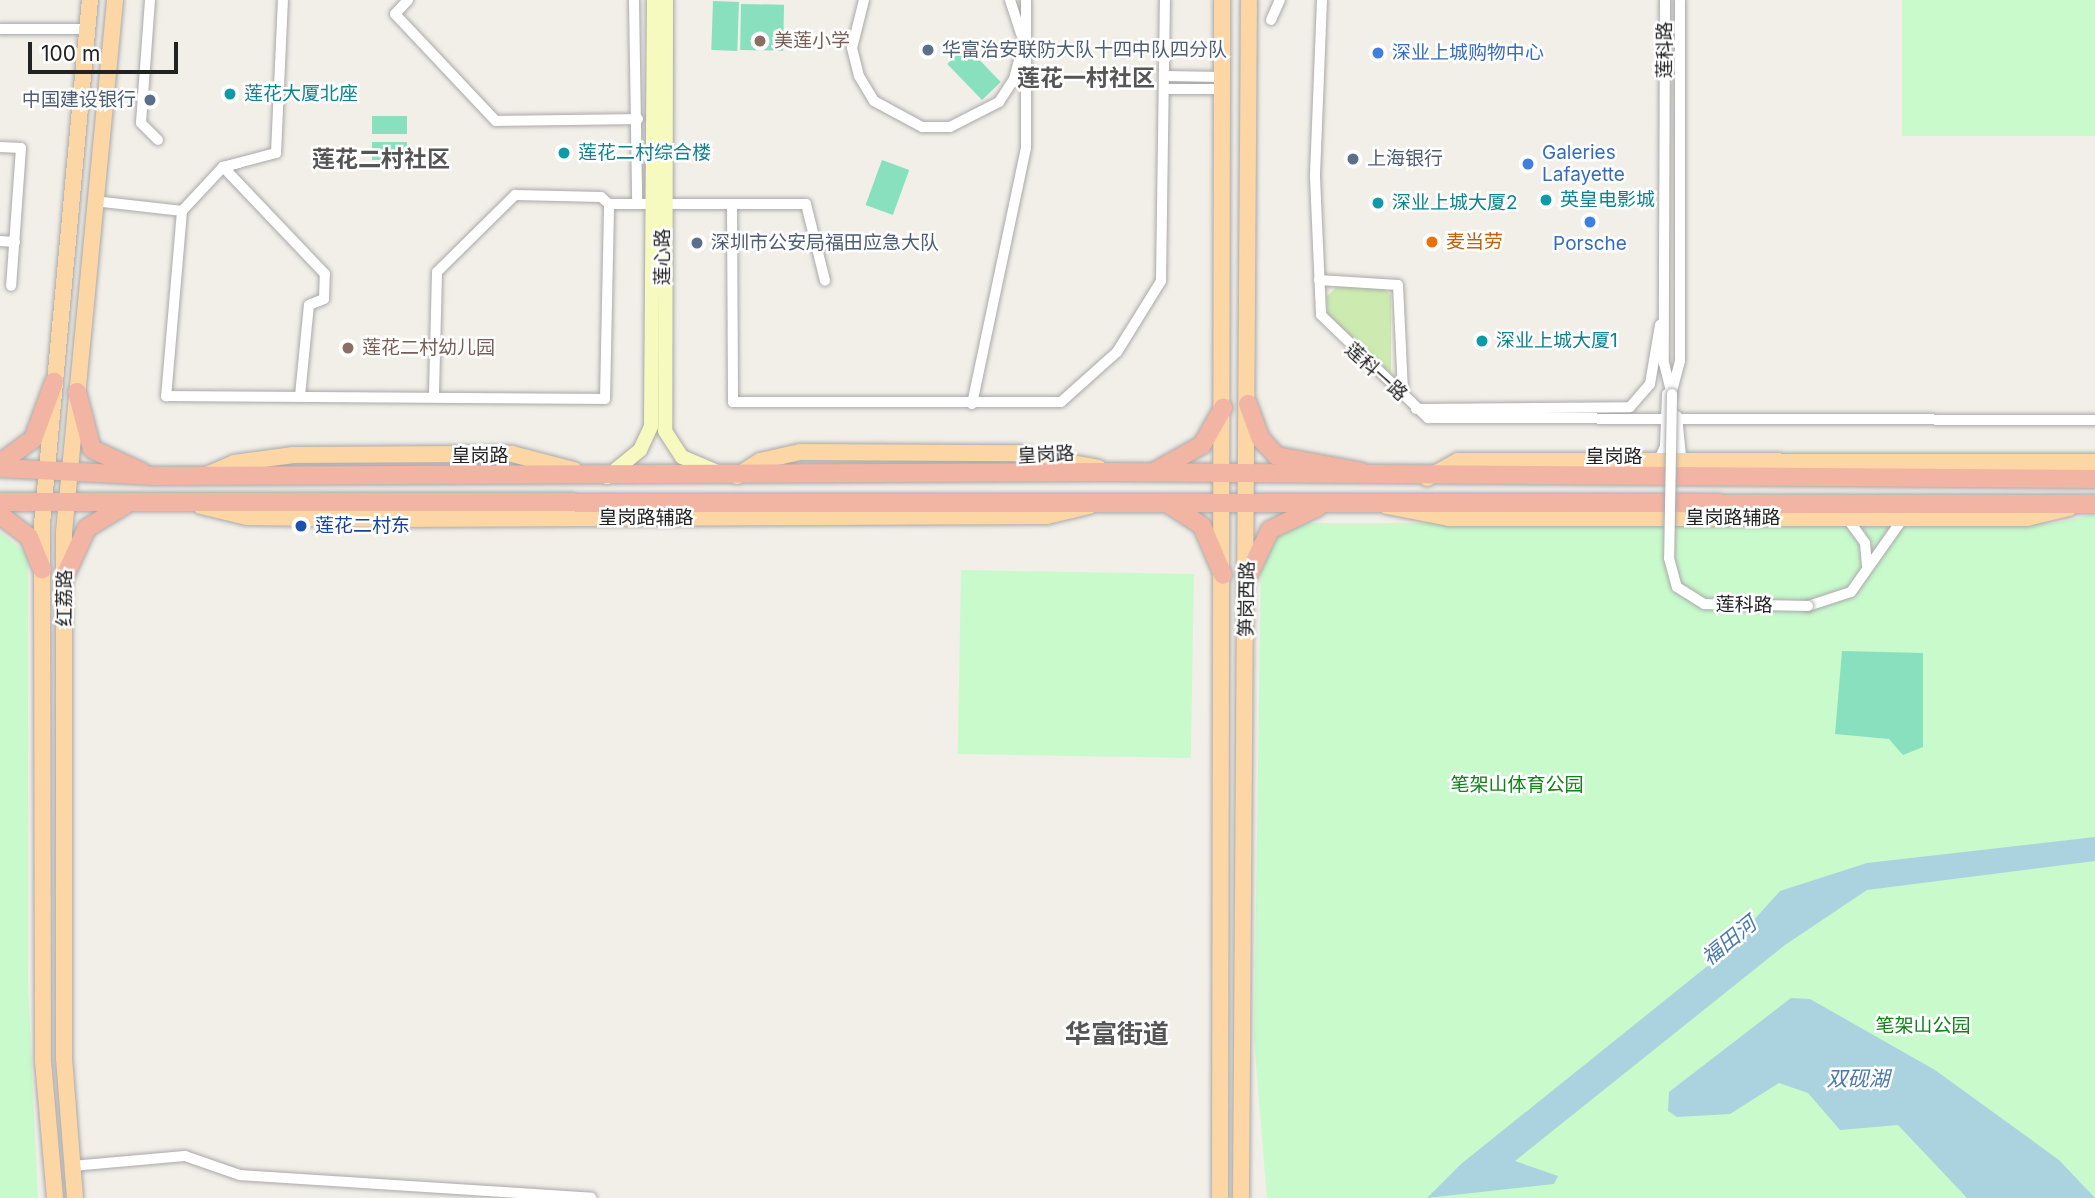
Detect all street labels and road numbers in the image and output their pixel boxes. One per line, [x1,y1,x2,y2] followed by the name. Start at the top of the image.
[1654,22,1676,78] street label: 莲科路
[652,229,674,285] street label: 莲心路
[1340,338,1412,406] street label: 莲科一路
[1017,442,1075,468] street label: 皇岗路
[452,445,508,467] street label: 皇岗路
[1586,446,1642,468] street label: 皇岗路
[599,507,693,529] street label: 皇岗路辅路
[1686,507,1780,529] street label: 皇岗路辅路
[1235,561,1259,637] street label: 笋岗西路
[54,570,76,626] street label: 红荔路
[1715,593,1773,617] street label: 莲科路

